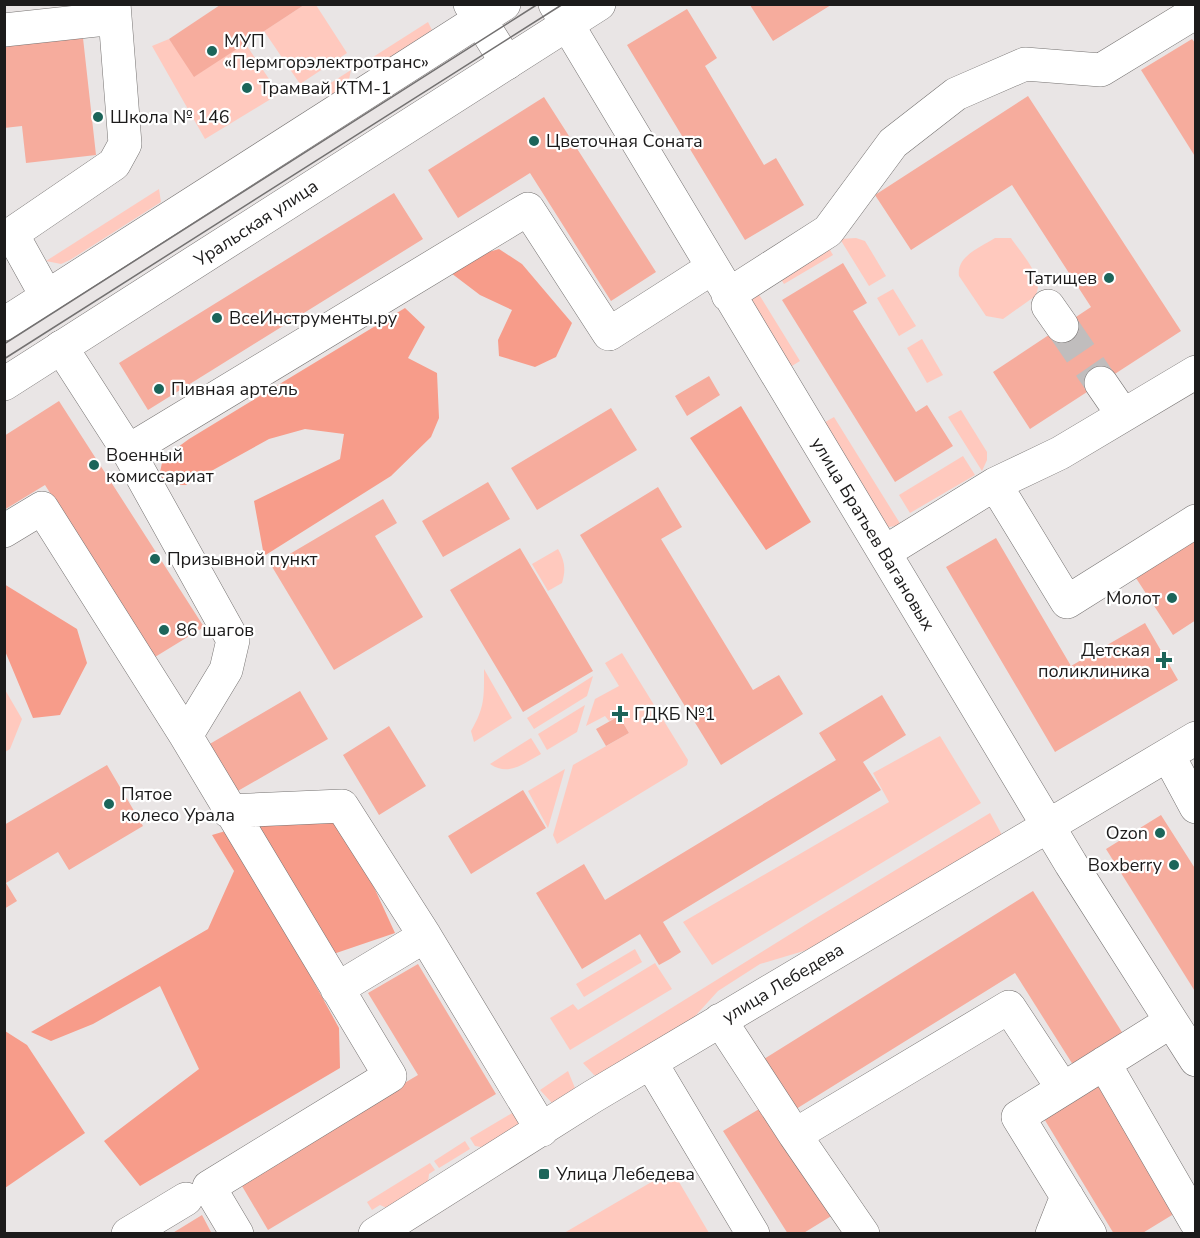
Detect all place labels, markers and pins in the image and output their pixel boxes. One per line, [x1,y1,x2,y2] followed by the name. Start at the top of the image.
[224,29,429,74] place label: МУП «Пермгорэлектротранс»
[205,44,219,58] marker: МУП «Пермгорэлектротранс»
[259,76,392,100] place label: Трамвай КТМ-1
[240,81,254,95] marker: Трамвай КТМ-1
[110,105,230,129] place label: Школа № 146
[91,110,105,124] marker: Школа № 146
[546,129,703,153] place label: Цветочная Соната
[527,134,541,148] marker: Цветочная Соната
[1025,266,1097,290] place label: Татищев
[1102,271,1116,285] marker: Татищев
[229,306,398,330] place label: ВсеИнструменты.ру
[210,311,224,325] marker: ВсеИнструменты.ру
[171,377,298,401] place label: Пивная артель
[152,382,166,396] marker: Пивная артель
[106,443,214,488] place label: Военный комиссариат
[87,458,101,472] marker: Военный комиссариат
[167,547,318,571] place label: Призывной пункт
[148,552,162,566] marker: Призывной пункт
[1106,586,1160,610] place label: Молот
[1165,591,1179,605] marker: Молот
[176,618,254,642] place label: 86 шагов
[157,623,171,637] marker: 86 шагов
[1038,638,1150,683] place label: Детская поликлиника
[1155,651,1173,669] marker: Детская поликлиника
[634,702,716,726] place label: ГДКБ №1
[611,705,629,723] marker: ГДКБ №1
[121,782,235,827] place label: Пятое колесо Урала
[102,797,116,811] marker: Пятое колесо Урала
[1106,821,1148,845] place label: Ozon
[1153,826,1167,840] marker: Ozon
[1088,853,1163,877] place label: Boxberry
[1167,858,1181,872] marker: Boxberry
[555,1162,695,1186] place label: Улица Лебедева
[537,1167,551,1181] marker: Улица Лебедева

